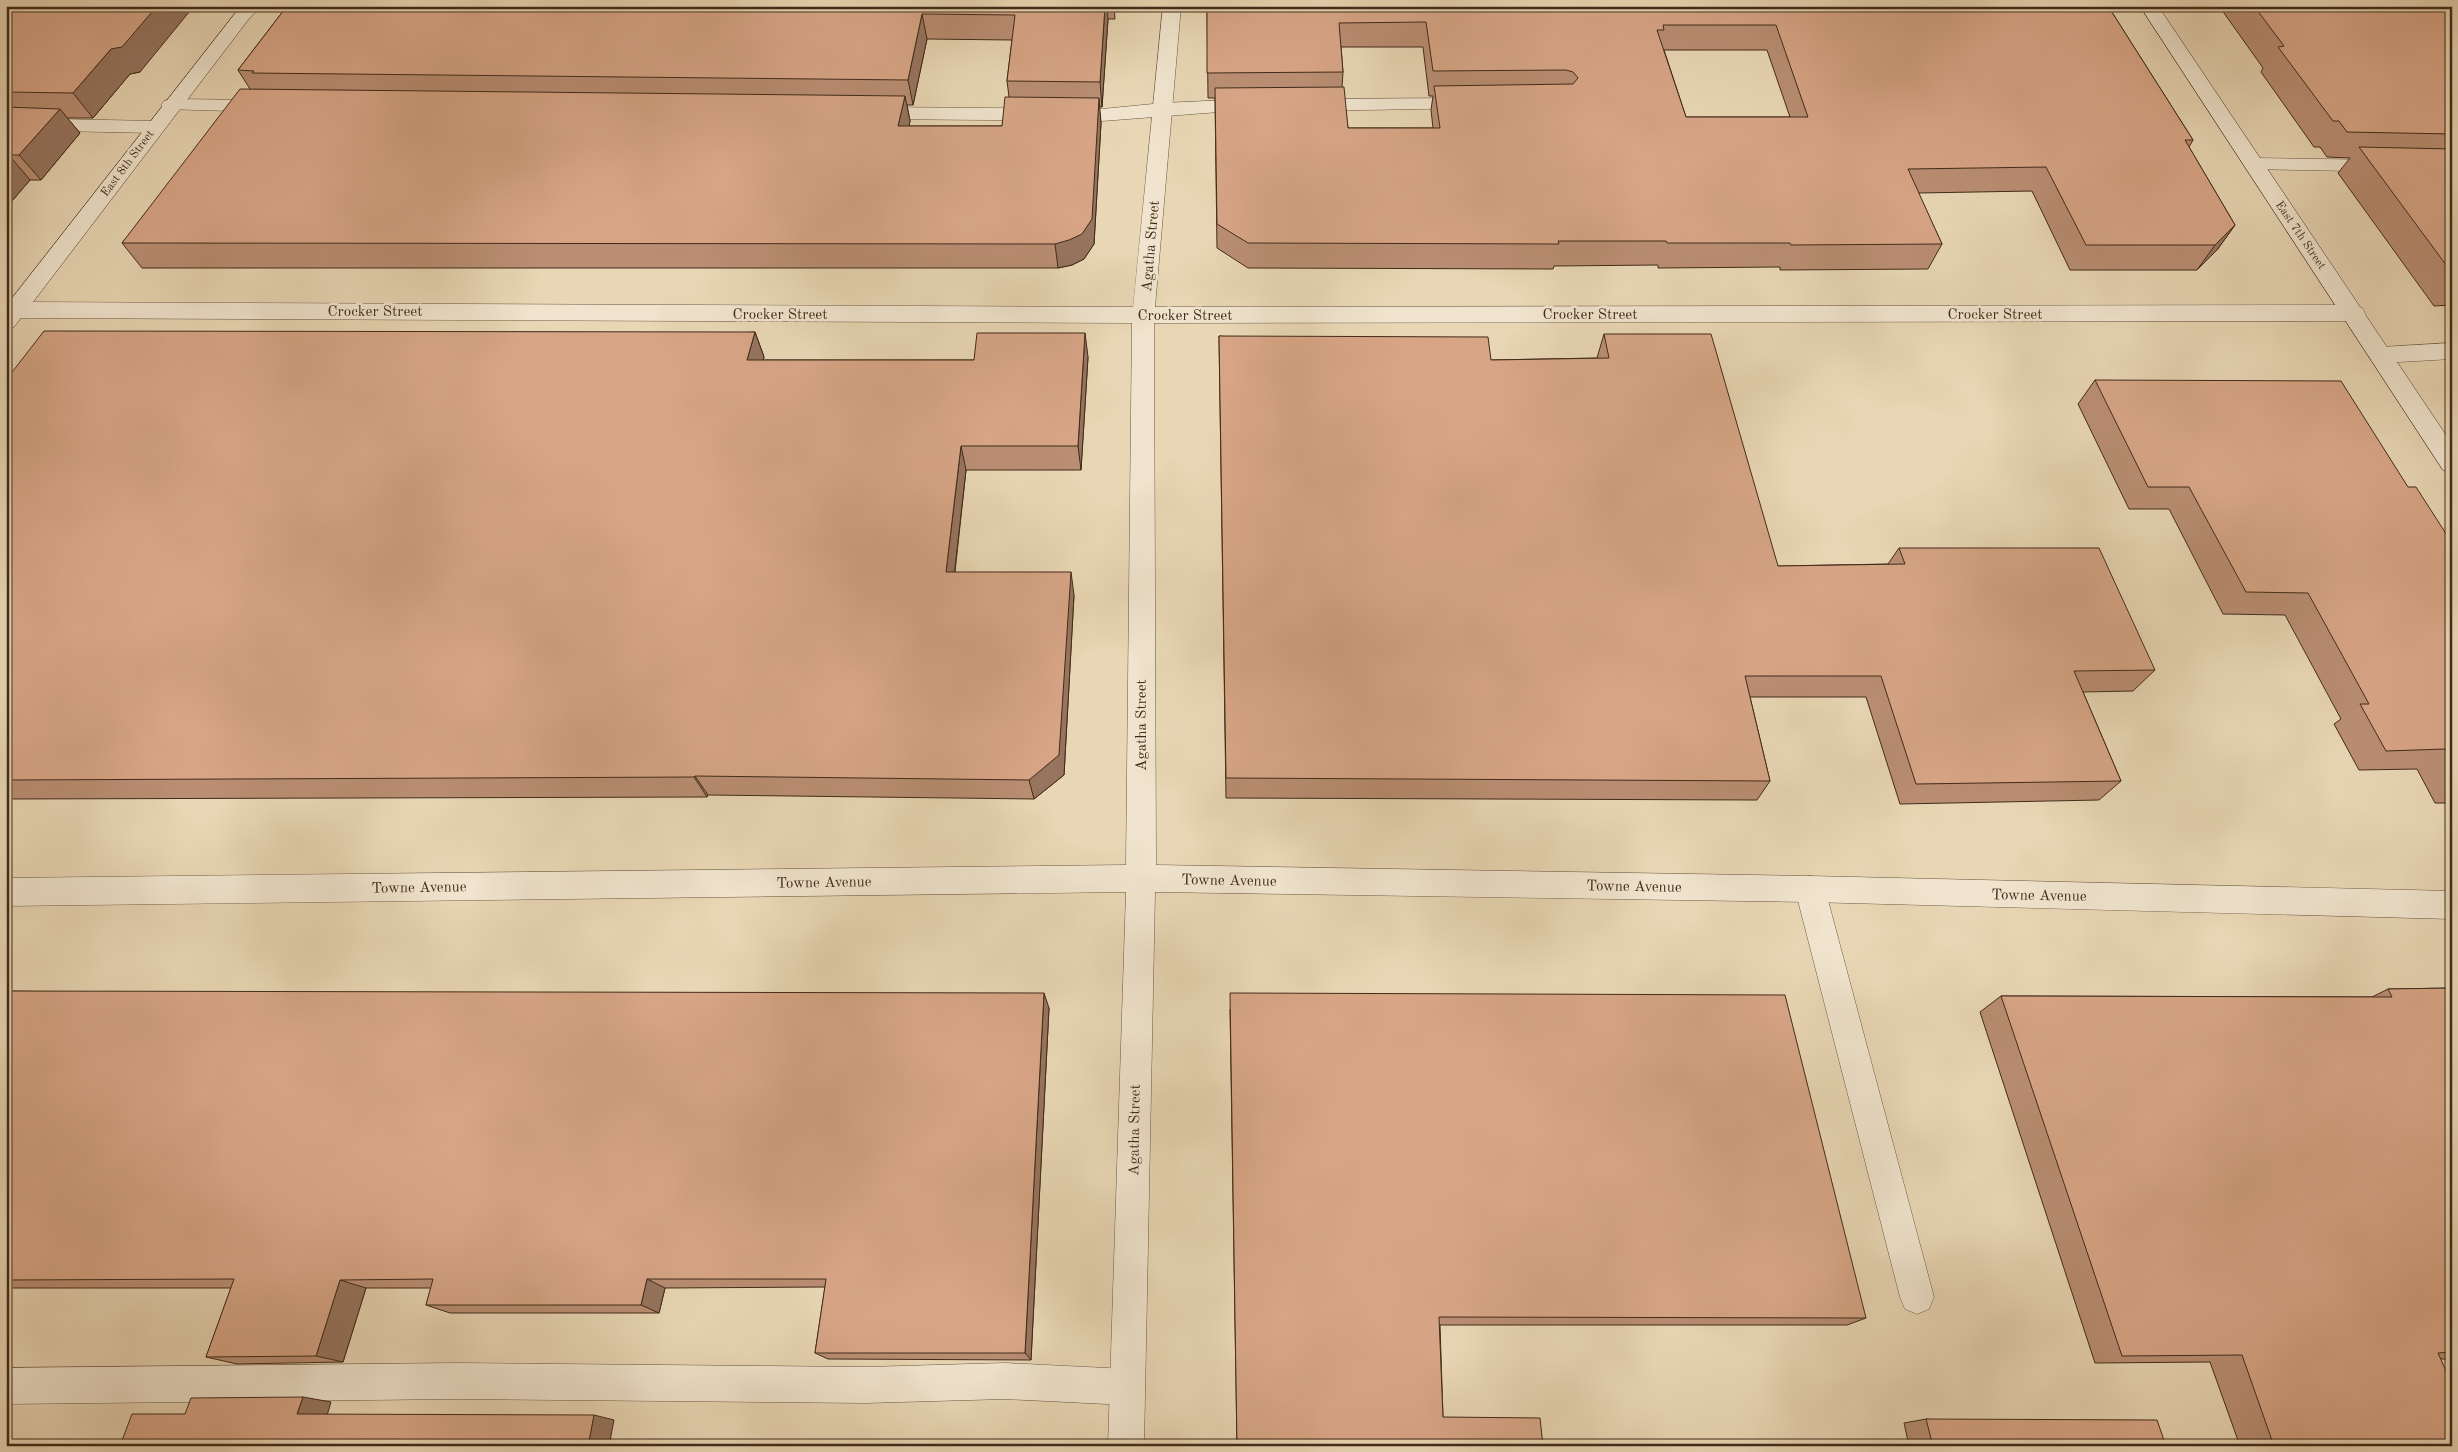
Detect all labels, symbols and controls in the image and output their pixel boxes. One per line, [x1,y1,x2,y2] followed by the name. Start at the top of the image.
[99,128,157,199] street label: East 8th Street
[2273,199,2327,272] street label: East 7th Street
[1140,200,1163,292] street label: Agatha Street
[328,305,422,320] street label: Crocker Street
[733,308,827,323] street label: Crocker Street
[1543,308,1637,323] street label: Crocker Street
[1948,308,2042,323] street label: Crocker Street
[1138,309,1232,324] street label: Crocker Street
[1135,679,1150,771] street label: Agatha Street
[1181,873,1277,890] street label: Towne Avenue
[776,875,872,892] street label: Towne Avenue
[1586,879,1682,896] street label: Towne Avenue
[371,880,467,897] street label: Towne Avenue
[1991,888,2087,905] street label: Towne Avenue
[1127,1084,1144,1176] street label: Agatha Street

